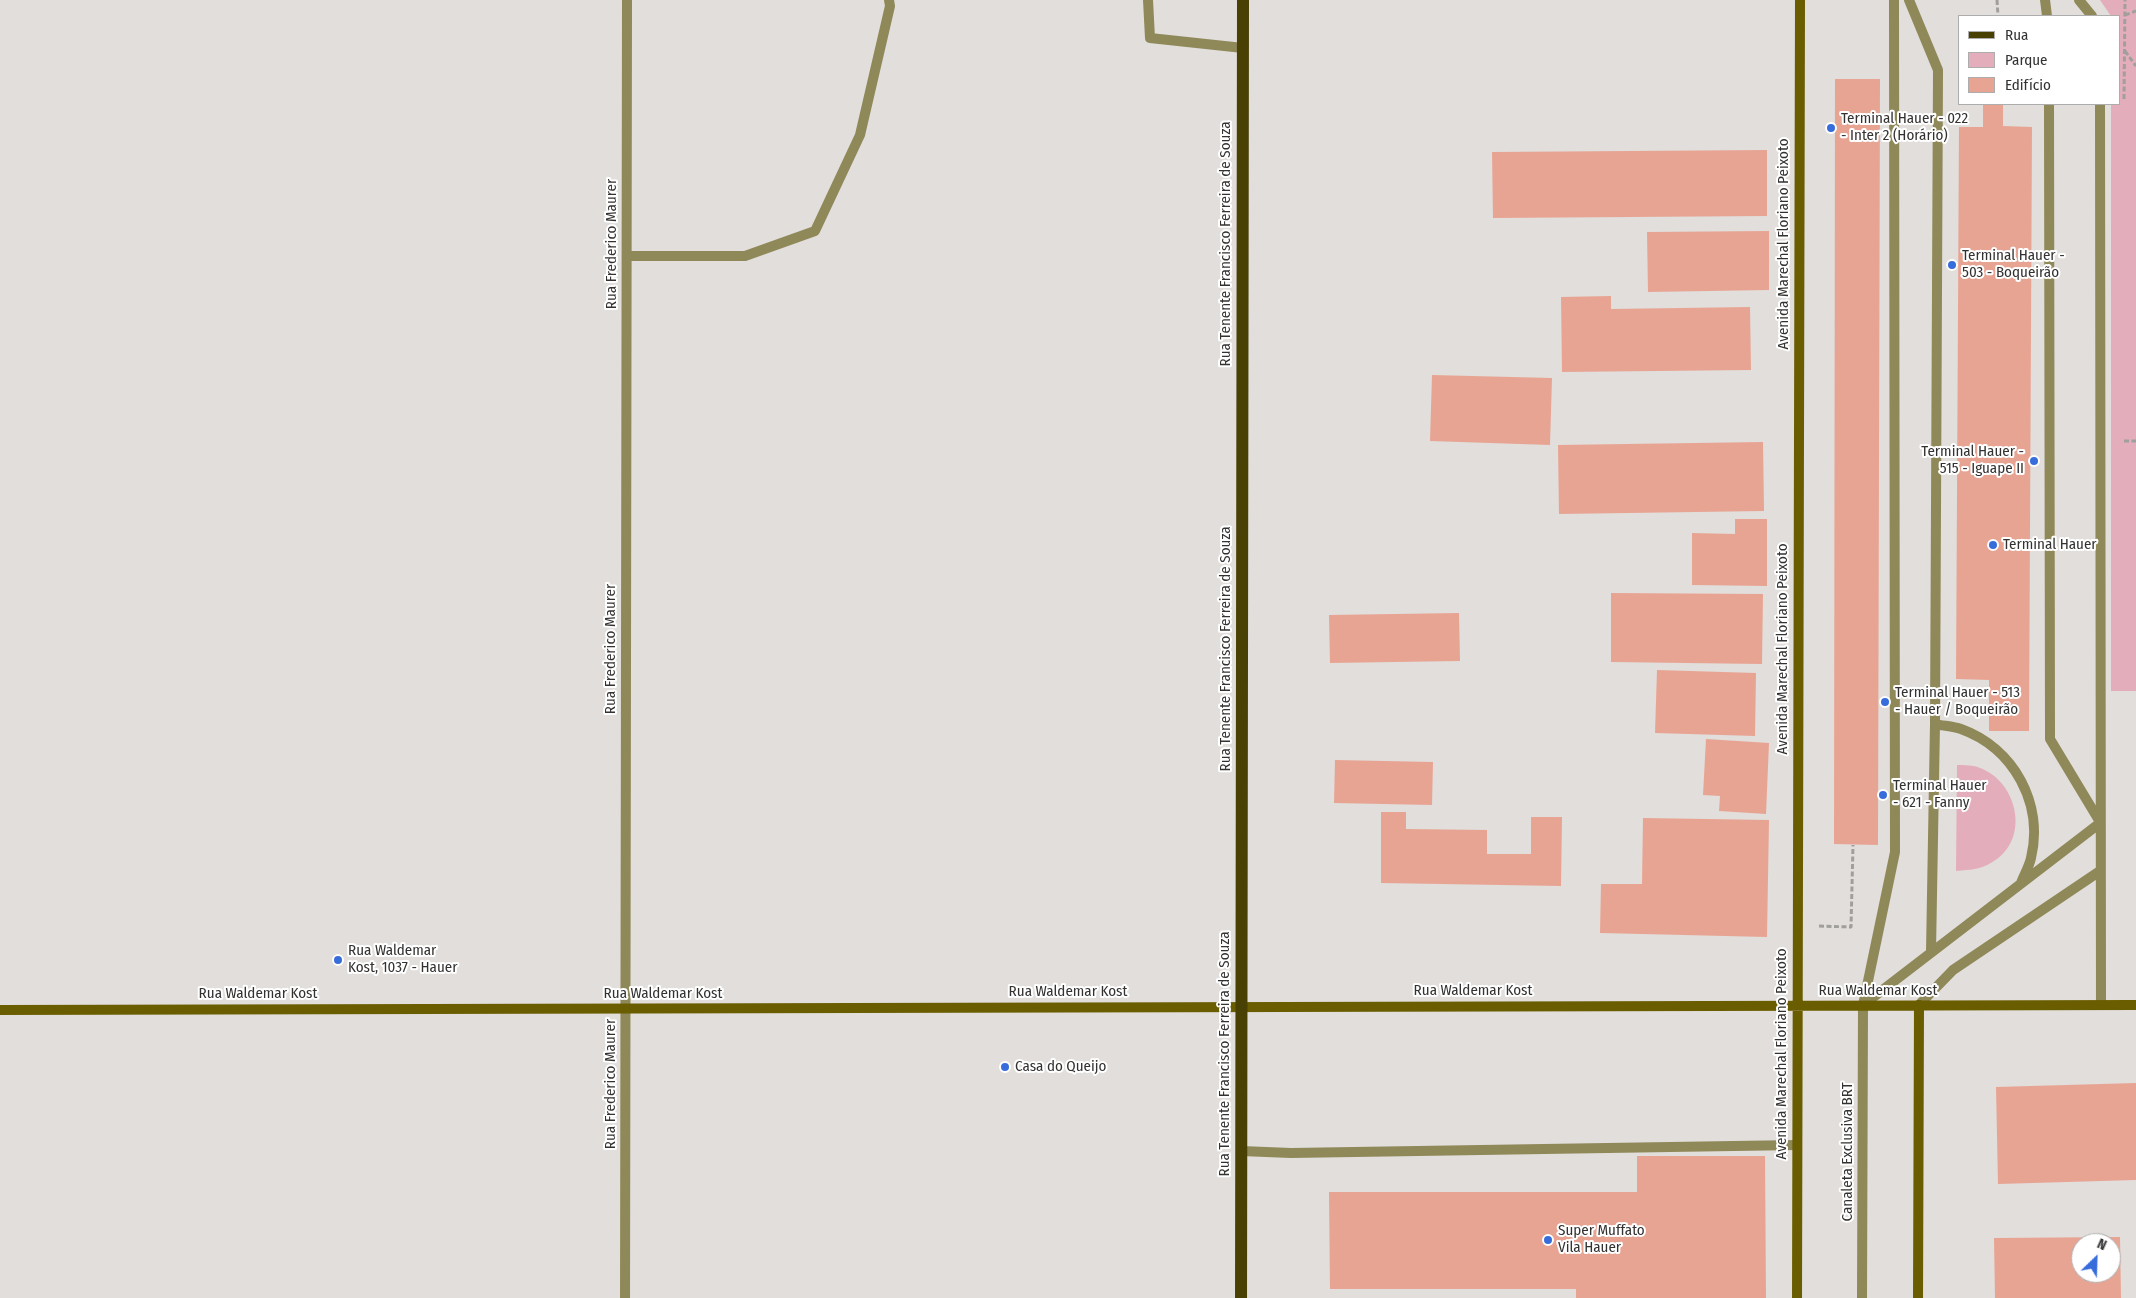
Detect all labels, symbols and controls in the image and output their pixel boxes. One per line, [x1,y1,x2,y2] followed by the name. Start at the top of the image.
[1958,15,2121,105] legend
[2005,26,2028,44] text: Rua
[2005,51,2048,69] text: Parque
[2005,76,2051,94] text: Edifício
[1841,110,1968,145] place label: Terminal Hauer - 022 - Inter 2 (Horário)
[1217,121,1235,367] street label: Rua Tenente Francisco Ferreira de Souza
[1825,122,1837,134] marker: Terminal Hauer - 022 - Inter 2 (Horário)
[1775,138,1793,350] street label: Avenida Marechal Floriano Peixoto
[603,179,621,309] street label: Rua Frederico Maurer
[1962,247,2065,282] place label: Terminal Hauer - 503 - Boqueirão
[1946,259,1958,271] marker: Terminal Hauer - 503 - Boqueirão
[1921,443,2024,478] place label: Terminal Hauer - 515 - Iguape II
[2028,455,2040,467] marker: Terminal Hauer - 515 - Iguape II
[1217,526,1235,772] street label: Rua Tenente Francisco Ferreira de Souza
[2003,536,2097,554] place label: Terminal Hauer
[1987,539,1999,551] marker: Terminal Hauer
[1774,543,1792,755] street label: Avenida Marechal Floriano Peixoto
[602,584,620,714] street label: Rua Frederico Maurer
[1895,684,2020,719] place label: Terminal Hauer - 513 - Hauer / Boqueirão
[1879,696,1891,708] marker: Terminal Hauer - 513 - Hauer / Boqueirão
[1893,777,1987,812] place label: Terminal Hauer - 621 - Fanny
[1877,789,1889,801] marker: Terminal Hauer - 621 - Fanny
[1216,931,1234,1177] street label: Rua Tenente Francisco Ferreira de Souza
[348,942,457,977] place label: Rua Waldemar Kost, 1037 - Hauer
[1773,948,1791,1160] street label: Avenida Marechal Floriano Peixoto
[332,954,344,966] marker: Rua Waldemar Kost, 1037 - Hauer
[1414,982,1532,1000] street label: Rua Waldemar Kost
[1819,982,1937,1000] street label: Rua Waldemar Kost
[1009,983,1127,1001] street label: Rua Waldemar Kost
[199,985,317,1003] street label: Rua Waldemar Kost
[604,985,722,1003] street label: Rua Waldemar Kost
[602,1019,620,1149] street label: Rua Frederico Maurer
[1015,1058,1106,1076] place label: Casa do Queijo
[999,1061,1011,1073] marker: Casa do Queijo
[1839,1082,1857,1222] street label: Canaleta Exclusiva BRT
[1558,1222,1645,1257] place label: Super Muffato Vila Hauer
[2071,1233,2121,1283] north arrow
[1542,1234,1554,1246] marker: Super Muffato Vila Hauer
[2095,1235,2109,1254] text: N

